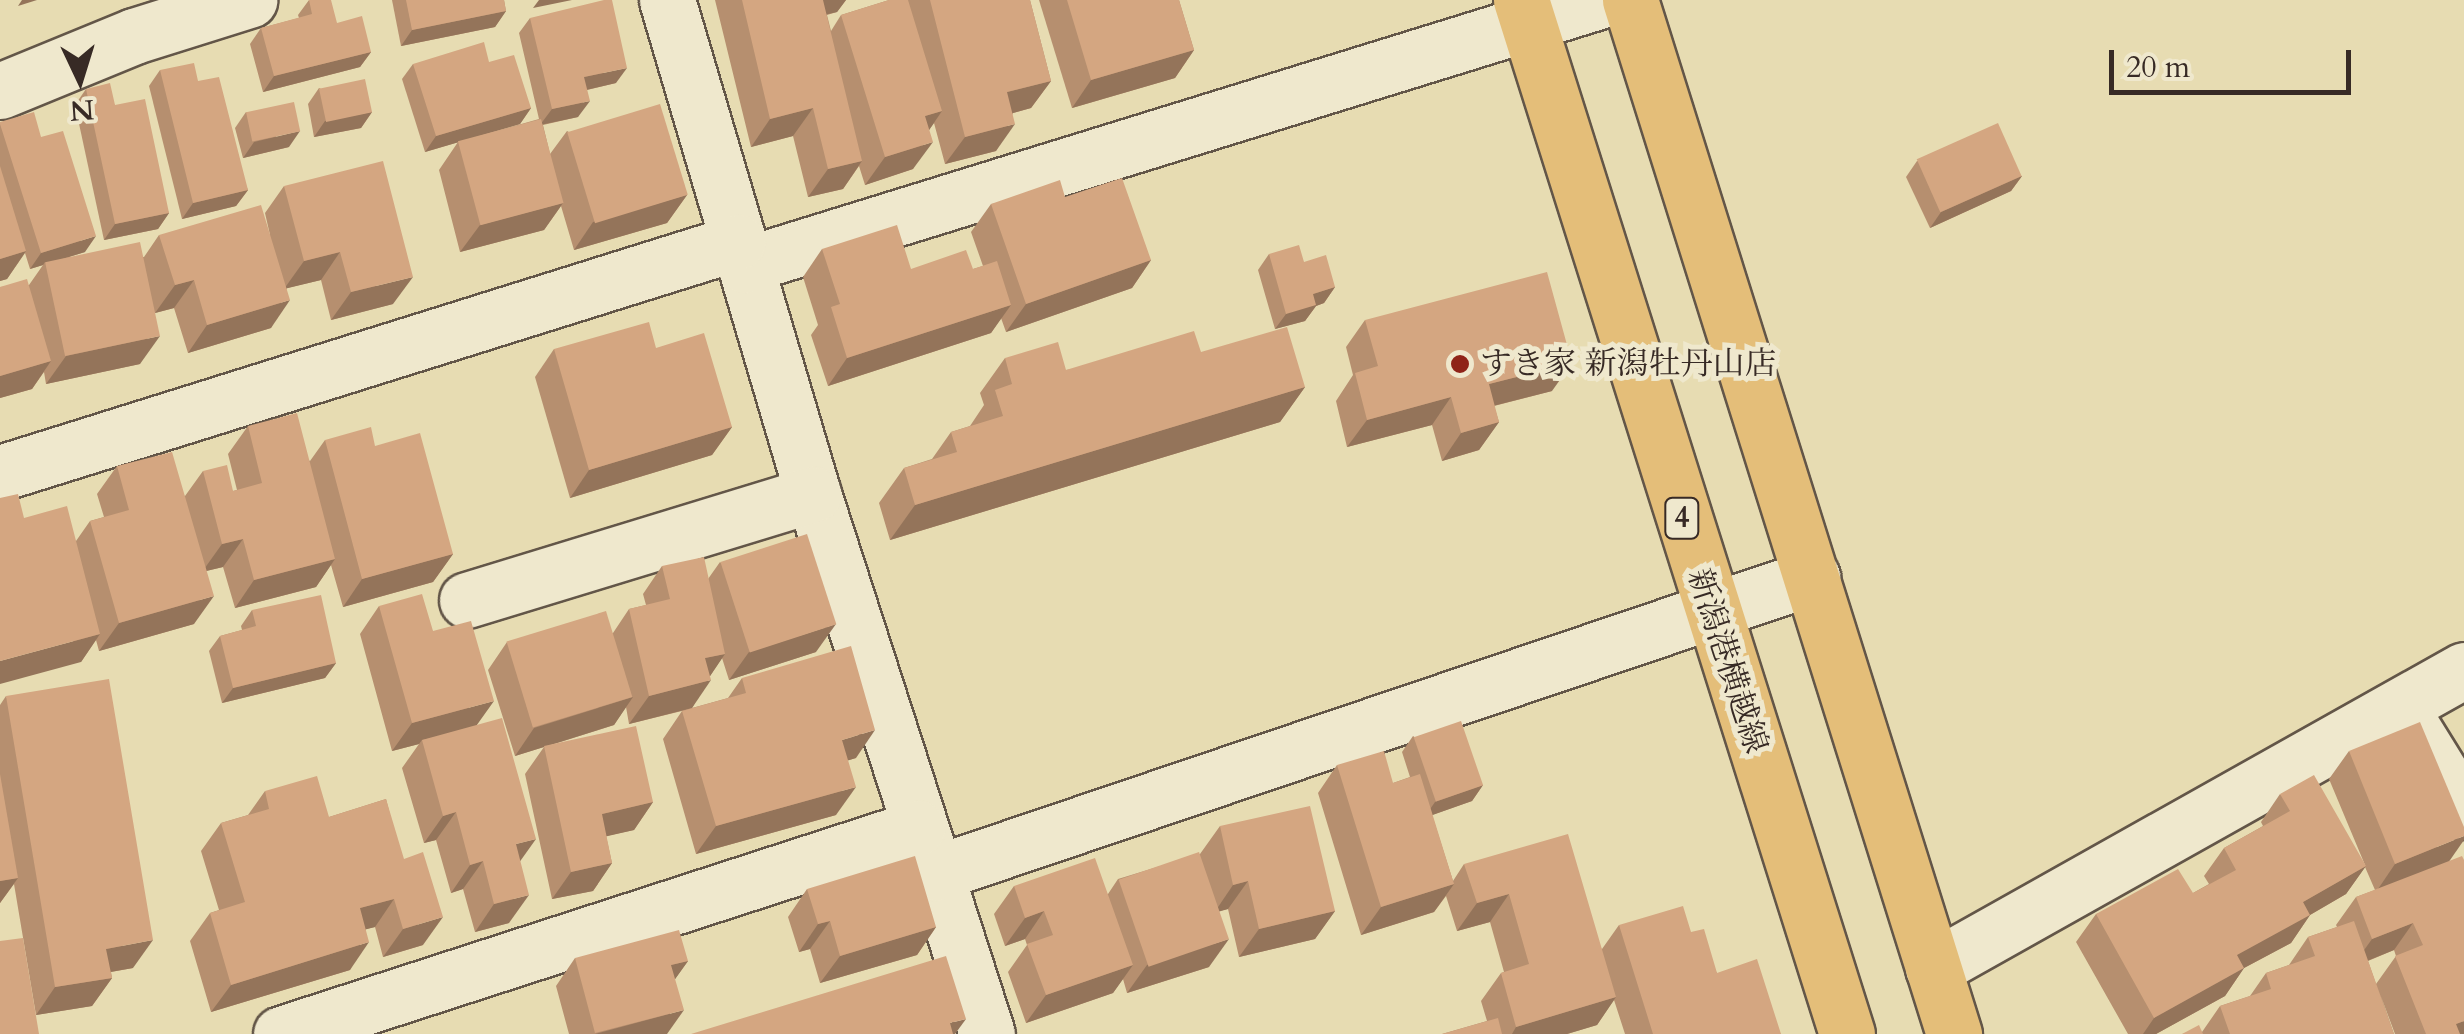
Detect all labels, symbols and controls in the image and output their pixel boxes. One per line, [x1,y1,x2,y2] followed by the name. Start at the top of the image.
[30,30,130,130] north arrow
[2114,30,2356,92] scale bar
[2126,47,2190,88] text: 20 m
[69,90,96,130] text: N
[1480,345,1777,383] place label: すき家 新潟牡丹山店
[1449,353,1471,375] marker: すき家 新潟牡丹山店
[1662,493,1702,543] road number: 4
[1679,564,1775,758] street label: 新潟港横越線

